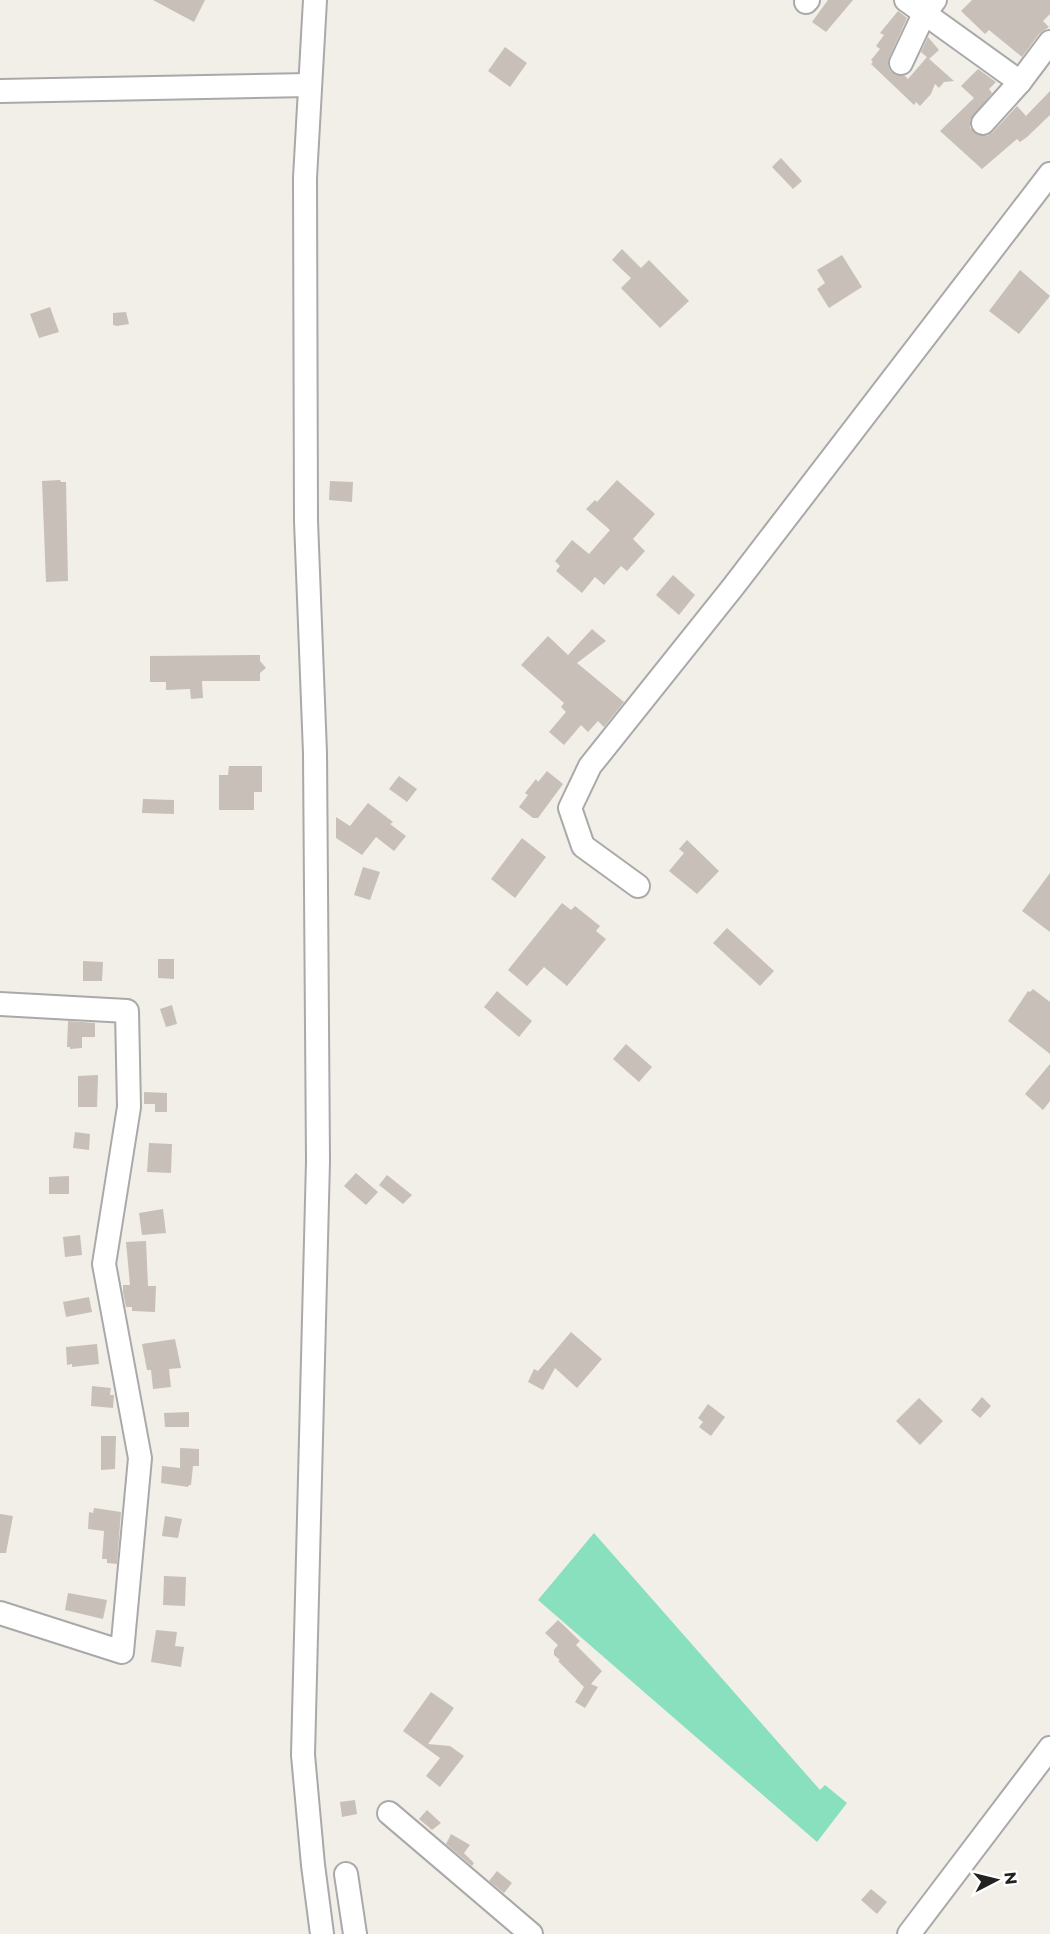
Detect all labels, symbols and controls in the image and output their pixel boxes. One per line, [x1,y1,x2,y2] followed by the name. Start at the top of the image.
[966,1850,1026,1910] north arrow
[1000,1871,1021,1886] text: N

